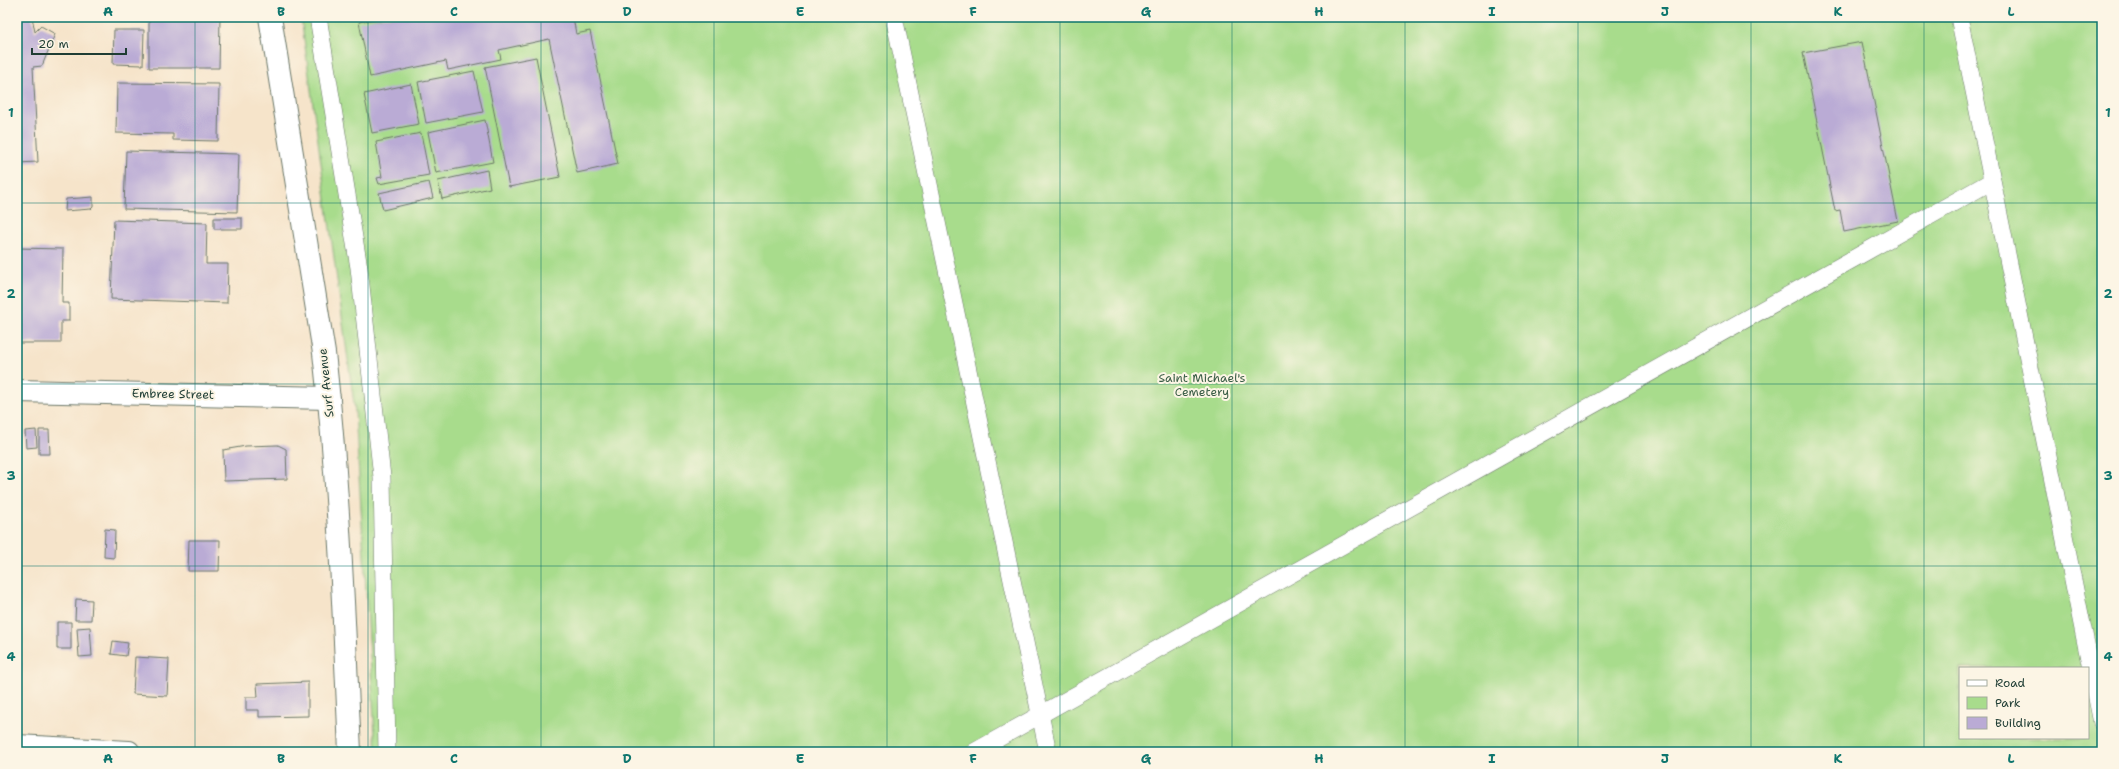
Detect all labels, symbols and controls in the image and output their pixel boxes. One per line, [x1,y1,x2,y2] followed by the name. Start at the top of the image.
[103,3,113,20] text: A
[277,3,285,20] text: B
[450,3,458,20] text: C
[622,3,632,20] text: D
[796,3,805,20] text: E
[969,3,977,20] text: F
[1141,3,1152,20] text: G
[1314,3,1324,20] text: H
[1488,3,1496,20] text: I
[1661,3,1669,20] text: J
[1834,3,1843,20] text: K
[2007,3,2015,20] text: L
[32,30,126,56] scale bar
[38,36,69,52] text: 20 m
[8,104,14,121] text: 1
[2105,104,2111,121] text: 1
[6,285,16,302] text: 2
[2103,285,2113,302] text: 2
[314,347,338,418] street label: Surf Avenue
[1158,370,1246,400] park label: Saint Michael's Cemetery
[132,385,214,403] street label: Embree Street
[6,467,16,484] text: 3
[2103,467,2113,484] text: 3
[6,648,16,665] text: 4
[2103,648,2113,665] text: 4
[1959,667,2089,739] legend
[1995,675,2026,691] text: Road
[1995,695,2021,711] text: Park
[1995,715,2041,731] text: Building
[103,750,113,767] text: A
[277,750,285,767] text: B
[450,750,458,767] text: C
[622,750,632,767] text: D
[796,750,805,767] text: E
[969,750,977,767] text: F
[1141,750,1152,767] text: G
[1314,750,1324,767] text: H
[1488,750,1496,767] text: I
[1661,750,1669,767] text: J
[1834,750,1843,767] text: K
[2007,750,2015,767] text: L

